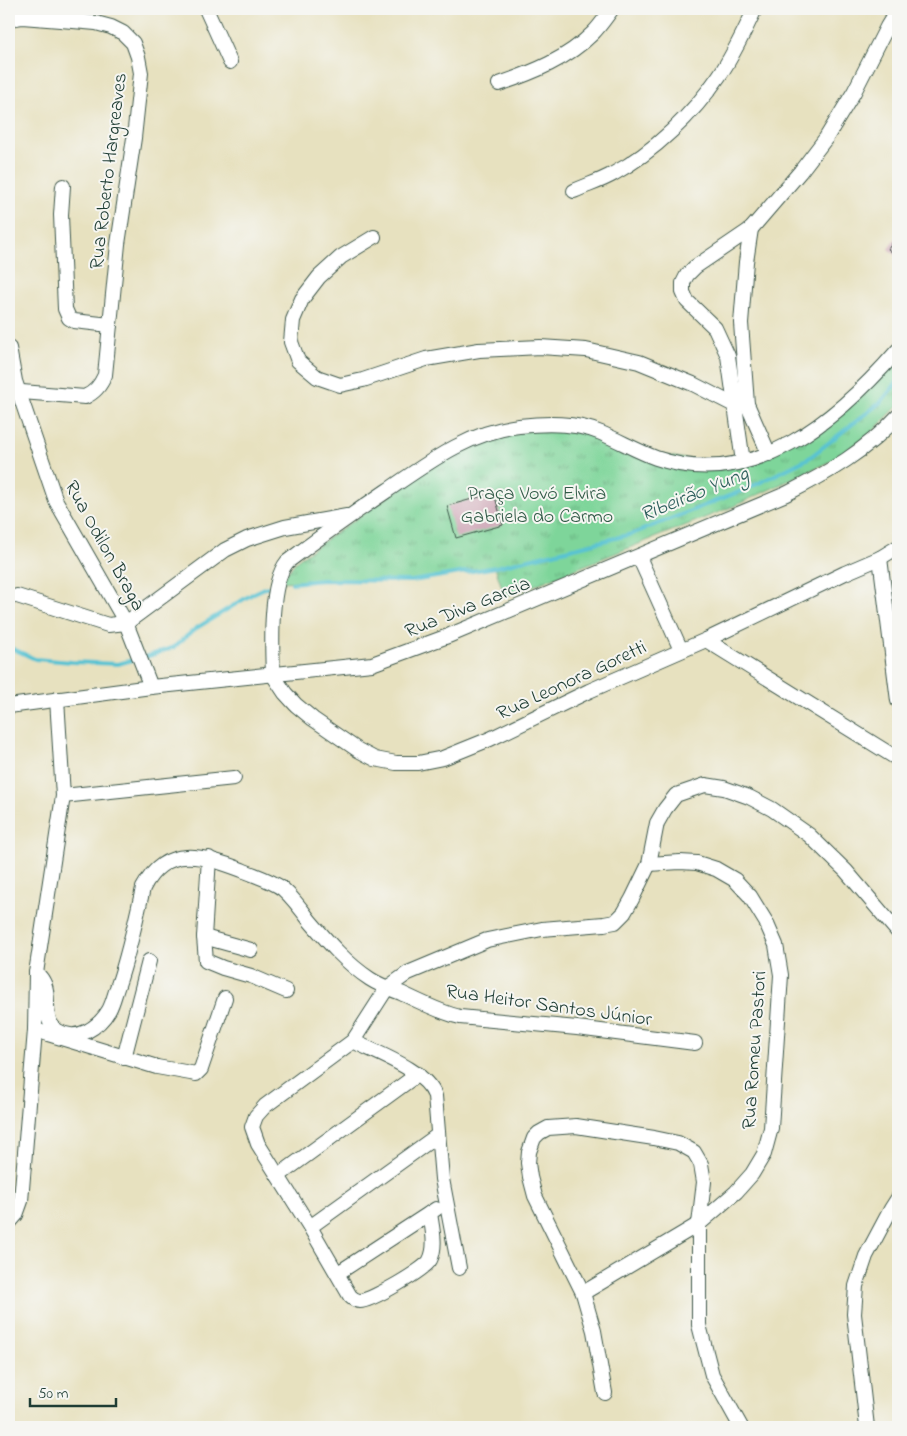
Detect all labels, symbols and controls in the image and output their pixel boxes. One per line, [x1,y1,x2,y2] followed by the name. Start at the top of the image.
[83,71,137,271] street label: Rua Roberto Hargreaves
[636,459,754,531] water label: Ribeirão Yung
[55,476,152,617] street label: Rua Odilon Braga
[461,480,613,532] park label: Praça Vovó Elvira Gabriela do Carmo
[401,570,535,647] street label: Rua Diva Garcia
[492,634,652,729] street label: Rua Leonora Goretti
[735,970,775,1130] street label: Rua Romeu Pastori
[444,978,654,1035] street label: Rua Heitor Santos Júnior
[30,1376,116,1408] scale bar
[38,1383,69,1405] text: 50 m

